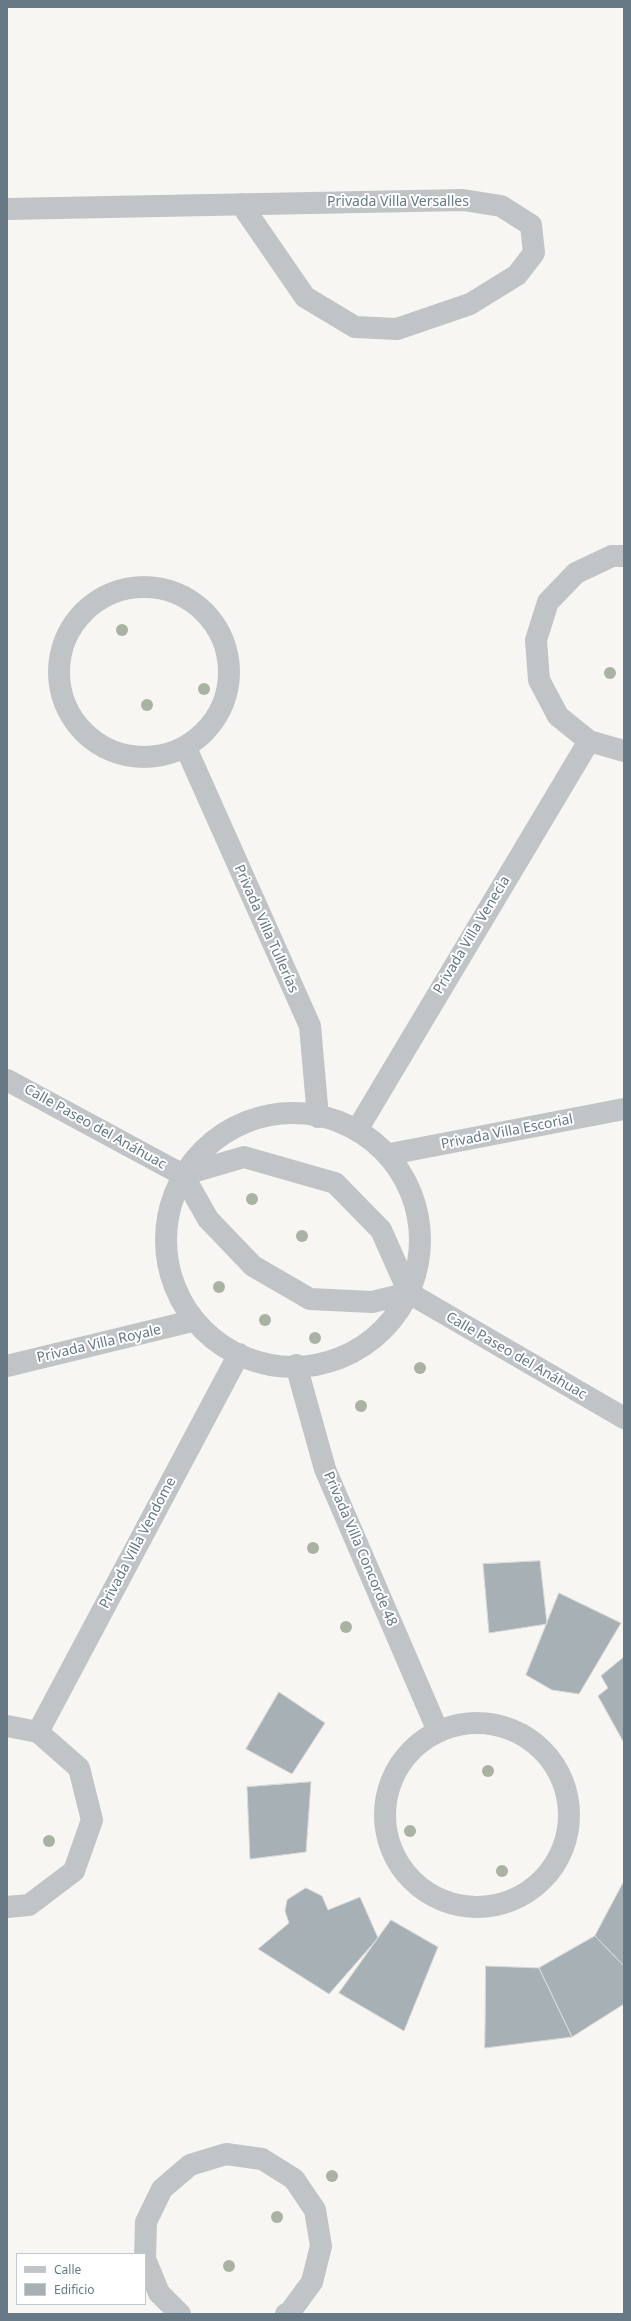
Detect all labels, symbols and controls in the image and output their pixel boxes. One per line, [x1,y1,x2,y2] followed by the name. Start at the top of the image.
[327,194,469,210] street label: Privada Villa Versalles
[230,862,302,996] street label: Privada Villa Tullerías
[430,873,514,997] street label: Privada Villa Venecia
[21,1081,169,1173] street label: Calle Paseo del Anáhuac
[440,1111,574,1153] street label: Privada Villa Escorial
[443,1309,589,1403] street label: Calle Paseo del Anáhuac
[35,1322,163,1366] street label: Privada Villa Royale
[320,1469,400,1629] street label: Privada Villa Concorde 48
[96,1474,180,1612] street label: Privada Villa Vendome
[16,2253,146,2305] legend
[54,2261,81,2278] text: Calle
[54,2281,95,2298] text: Edificio

